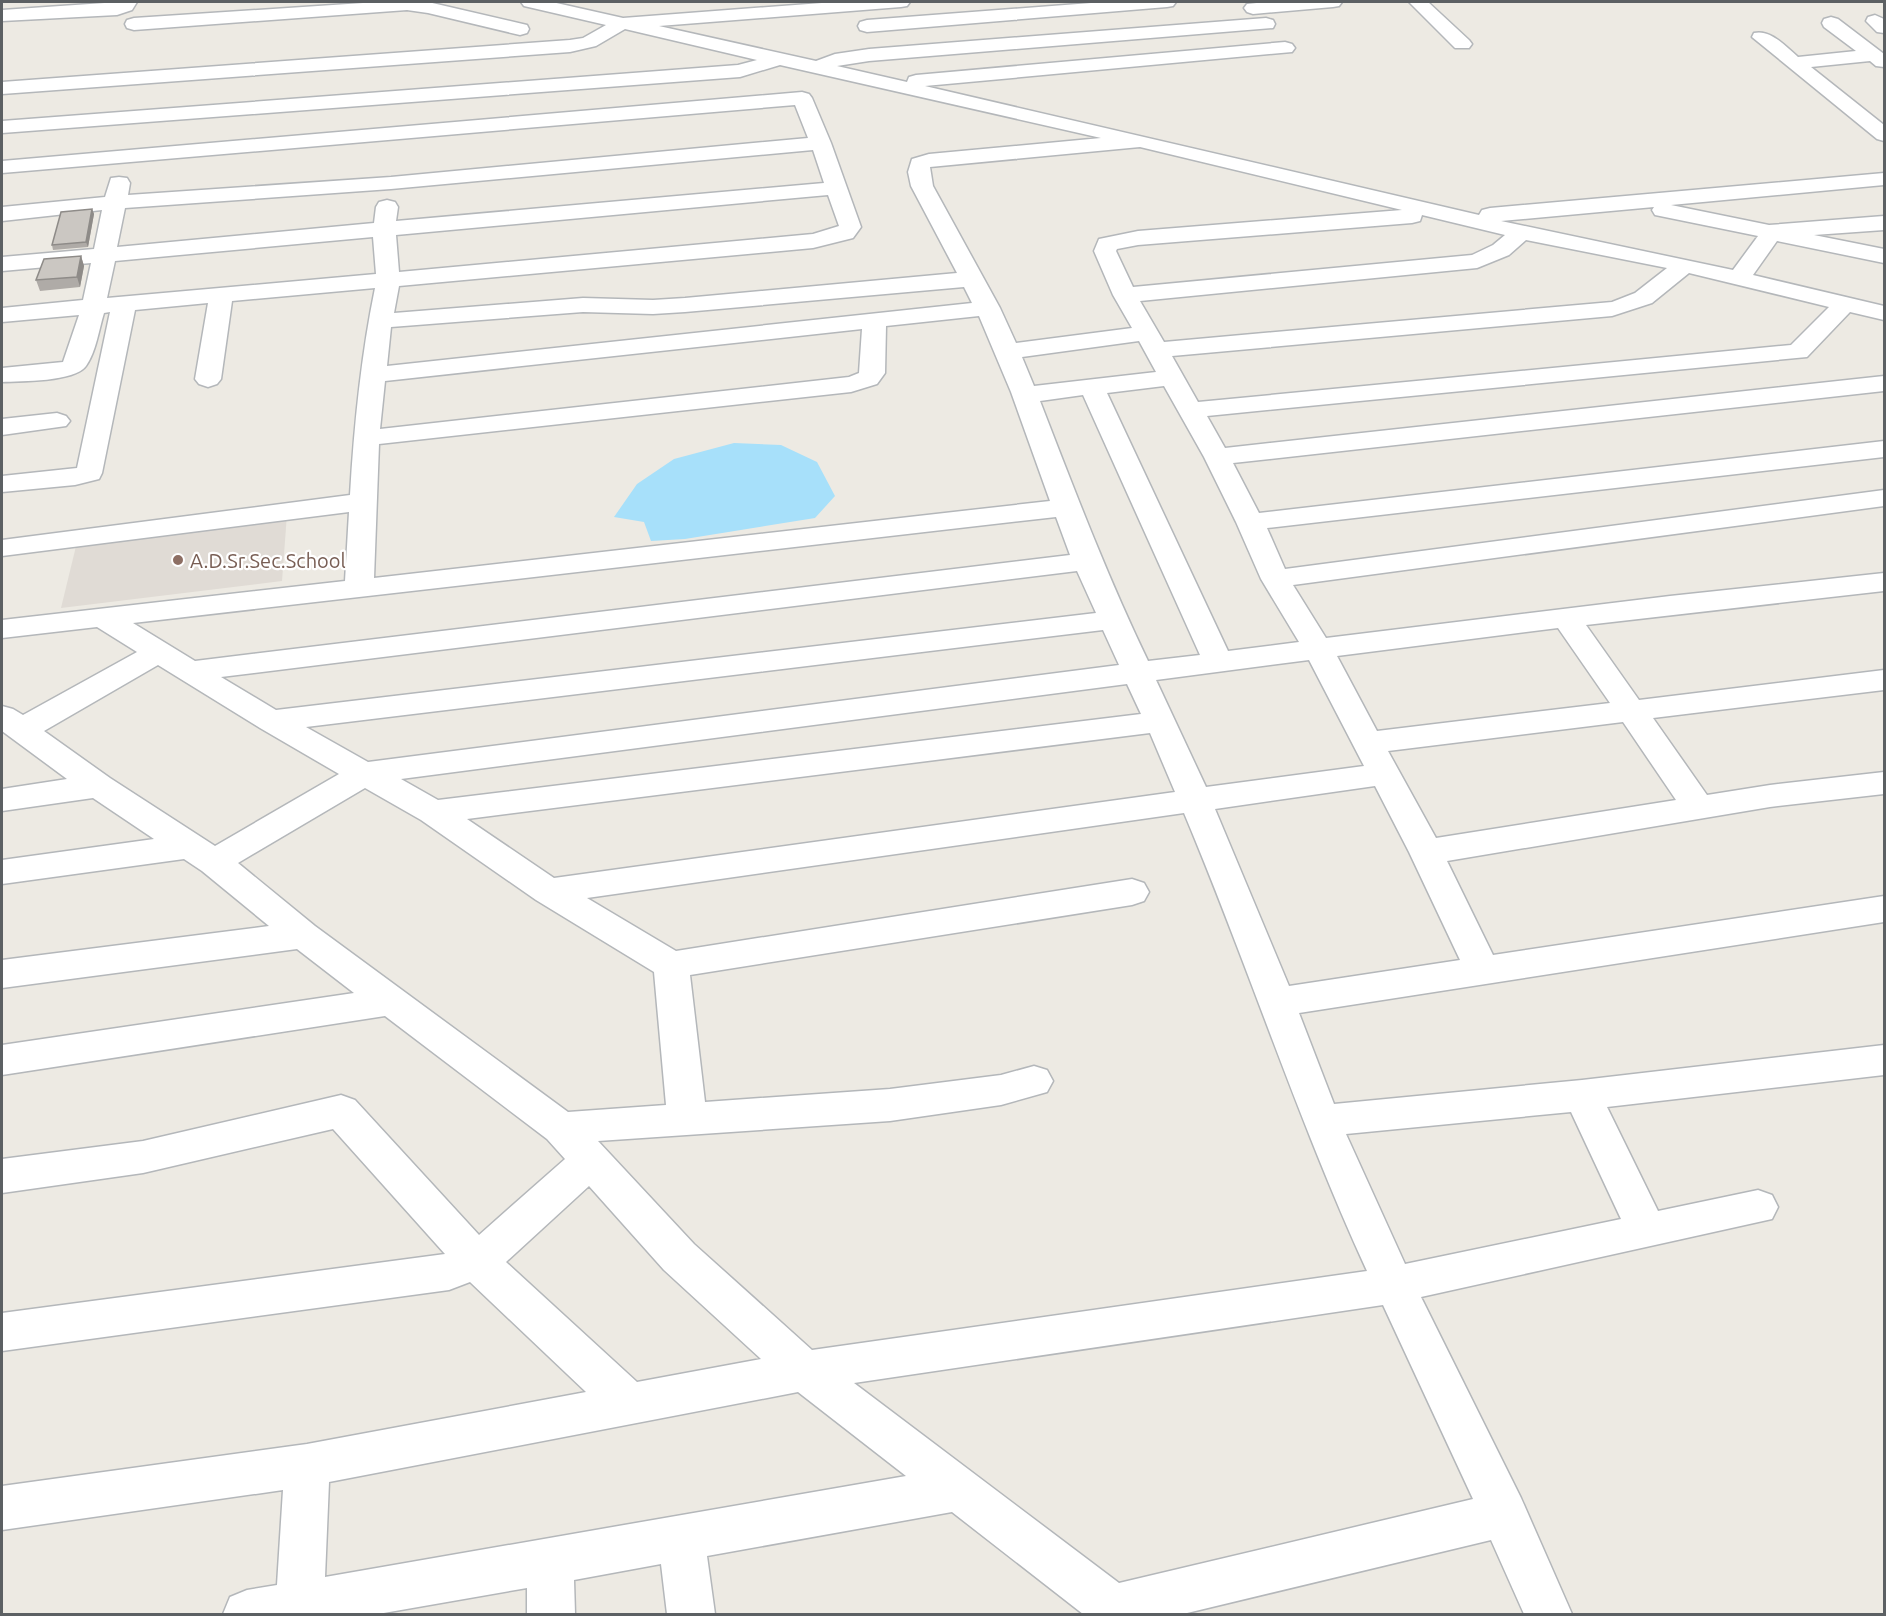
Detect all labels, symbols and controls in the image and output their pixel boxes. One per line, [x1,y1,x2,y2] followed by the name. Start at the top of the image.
[190,549,346,572] place label: A.D.Sr.Sec.School
[171,553,185,567] marker: A.D.Sr.Sec.School

